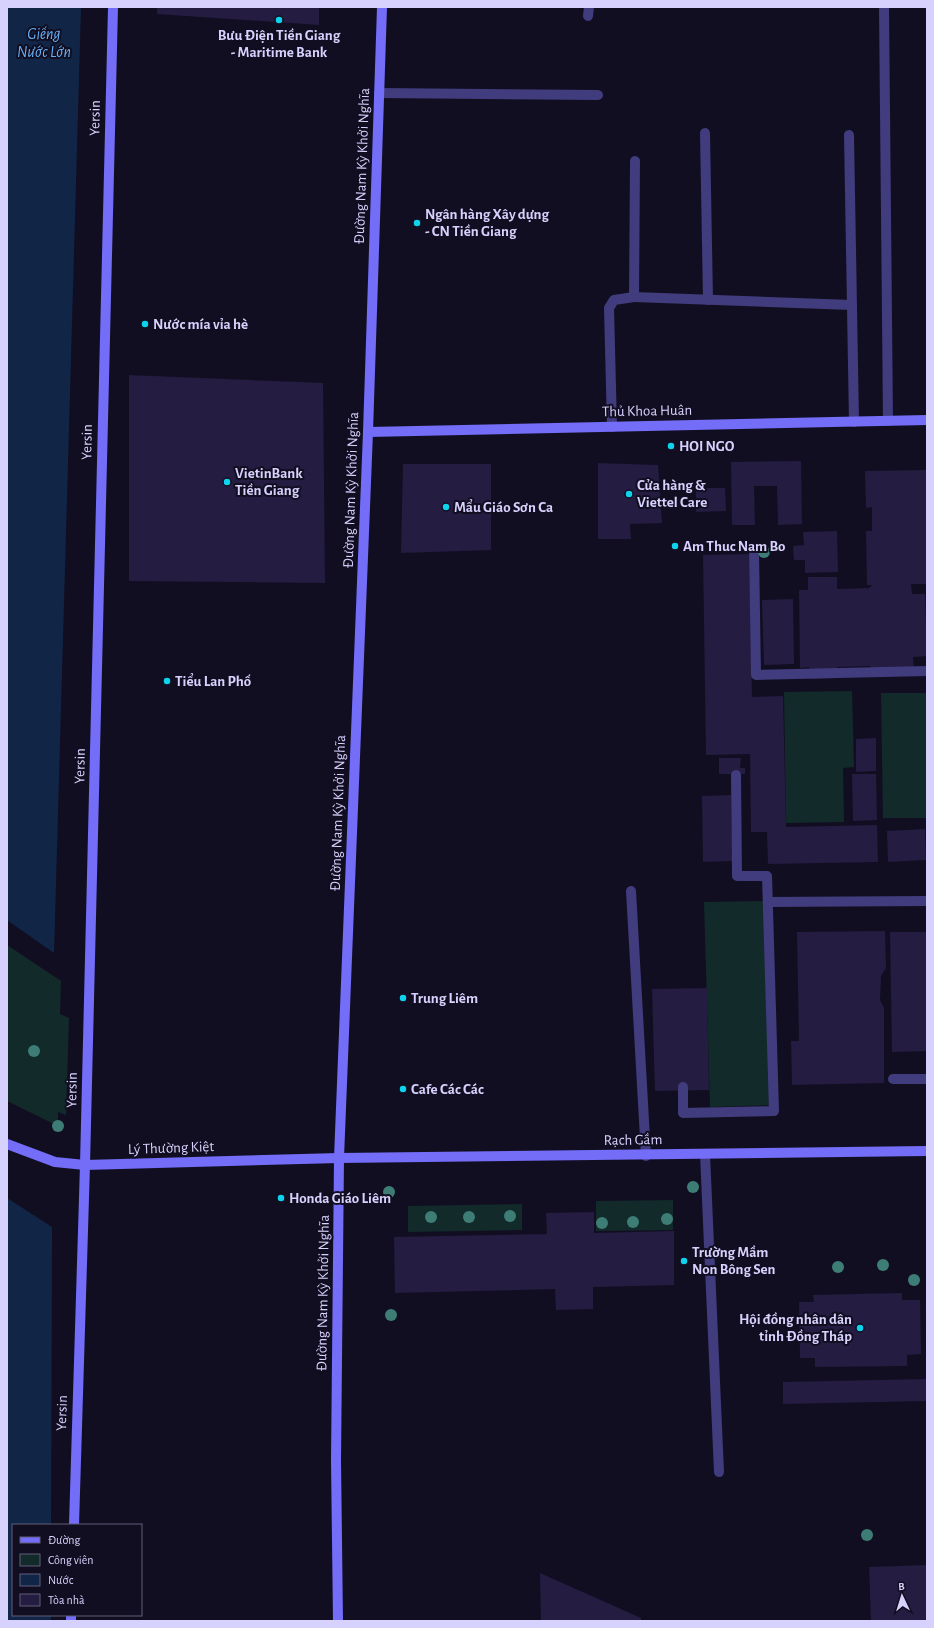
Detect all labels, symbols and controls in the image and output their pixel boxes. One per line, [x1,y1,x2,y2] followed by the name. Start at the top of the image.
[274,15,284,25] marker: Bưu Điện Tiền Giang - Maritime Bank
[17,26,71,60] water label: Giếng Nước Lớn
[218,28,341,60] place label: Bưu Điện Tiền Giang - Maritime Bank
[352,87,372,244] street label: Đường Nam Kỳ Khởi Nghĩa
[87,100,103,136] street label: Yersin
[425,207,550,239] place label: Ngân hàng Xây dựng - CN Tiền Giang
[412,218,422,228] marker: Ngân hàng Xây dựng - CN Tiền Giang
[153,317,248,332] place label: Nước mía vỉa hè
[140,319,150,329] marker: Nước mía vỉa hè
[602,403,692,419] street label: Thủ Khoa Huân
[341,411,361,568] street label: Đường Nam Kỳ Khởi Nghĩa
[79,424,95,460] street label: Yersin
[679,439,735,454] place label: HOI NGO
[666,441,676,451] marker: HOI NGO
[235,466,303,498] place label: VietinBank Tiền Giang
[222,477,232,487] marker: VietinBank Tiền Giang
[637,478,707,510] place label: Cửa hàng & Viettel Care
[624,489,634,499] marker: Cửa hàng & Viettel Care
[454,499,553,515] place label: Mẩu Giáo Sơn Ca
[441,502,451,512] marker: Mẩu Giáo Sơn Ca
[683,539,785,554] place label: Am Thuc Nam Bo
[670,541,680,551] marker: Am Thuc Nam Bo
[175,673,251,689] place label: Tiểu Lan Phố
[162,676,172,686] marker: Tiểu Lan Phố
[328,734,348,891] street label: Đường Nam Kỳ Khởi Nghĩa
[72,748,88,784] street label: Yersin
[411,991,478,1006] place label: Trung Liêm
[398,993,408,1003] marker: Trung Liêm
[64,1072,80,1108] street label: Yersin
[411,1082,484,1097] place label: Cafe Các Các
[398,1084,408,1094] marker: Cafe Các Các
[604,1132,662,1148] street label: Rạch Gầm
[128,1139,215,1157] street label: Lý Thường Kiệt
[289,1191,391,1206] place label: Honda Giáo Liêm
[276,1193,286,1203] marker: Honda Giáo Liêm
[314,1215,332,1371] street label: Đường Nam Kỳ Khởi Nghĩa
[692,1245,776,1277] place label: Trường Mầm Non Bông Sen
[679,1256,689,1266] marker: Trường Mầm Non Bông Sen
[739,1312,852,1344] place label: Hội đồng nhân dân tỉnh Đồng Tháp
[855,1323,865,1333] marker: Hội đồng nhân dân tỉnh Đồng Tháp
[54,1395,70,1431] street label: Yersin
[12,1524,142,1616] legend
[48,1534,81,1546] text: Đường
[48,1554,94,1566] text: Công viên
[48,1574,74,1586] text: Nước
[882,1576,922,1616] north arrow
[898,1581,906,1592] text: B
[48,1594,85,1606] text: Tòa nhà

